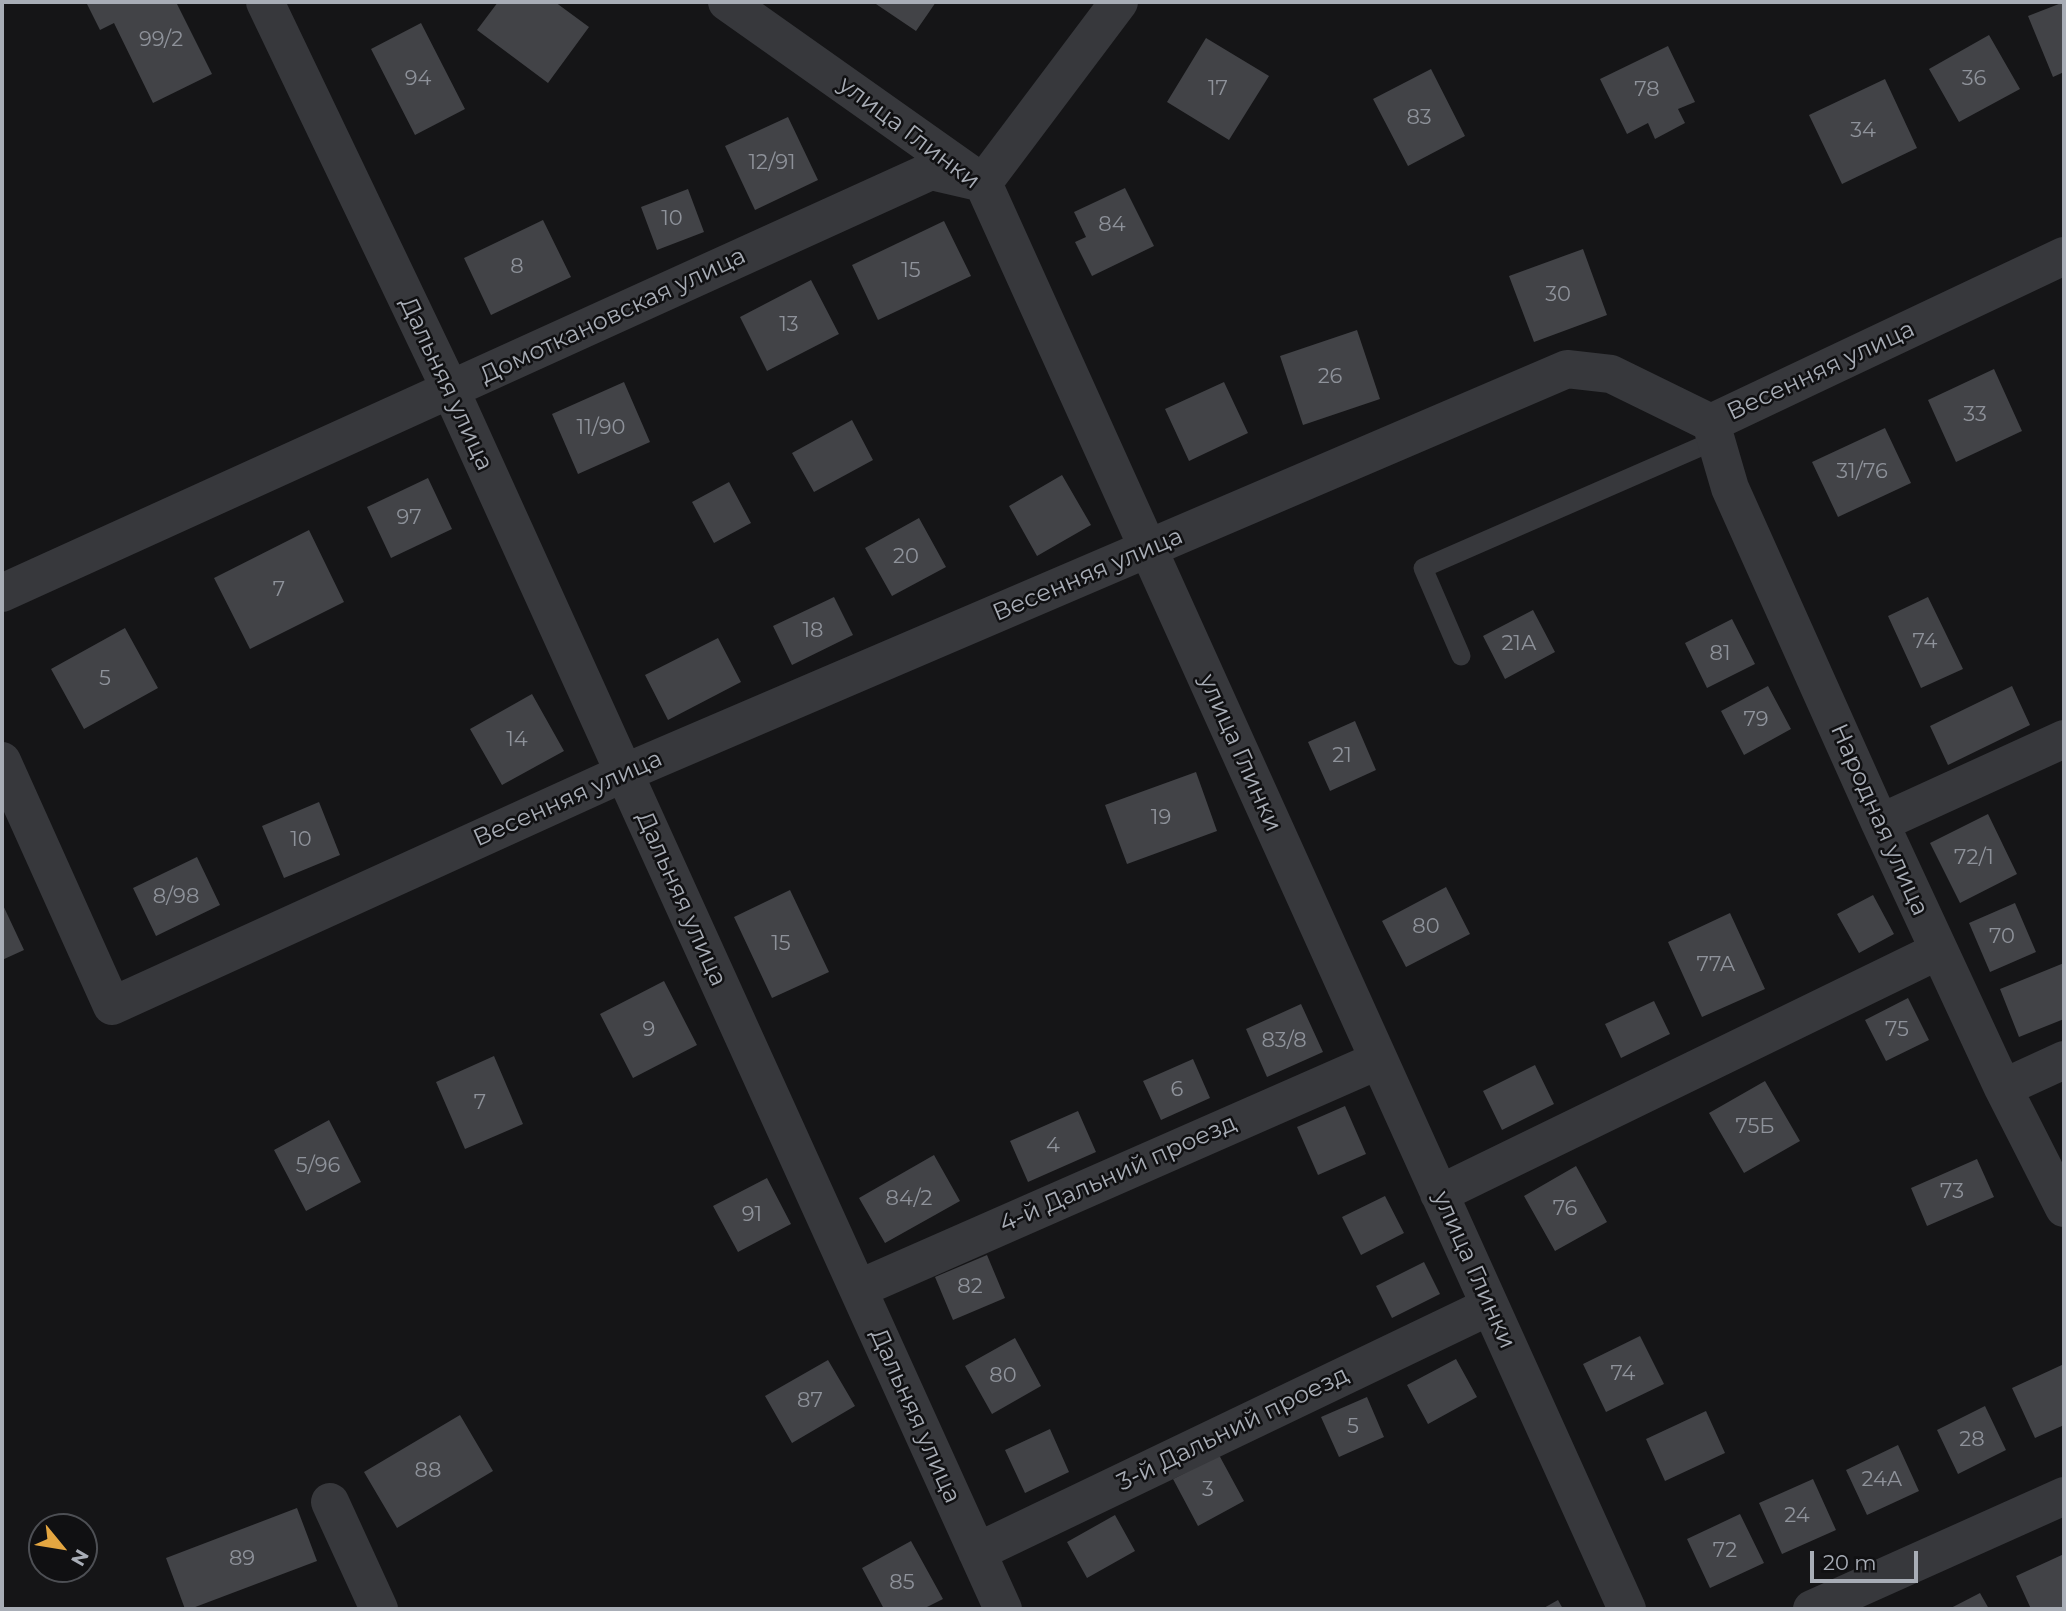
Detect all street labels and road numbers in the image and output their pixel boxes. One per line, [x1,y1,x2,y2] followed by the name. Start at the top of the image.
[833,70,985,196] street label: улица Глинки
[476,242,750,390] street label: Домоткановская улица
[393,293,499,475] street label: Дальняя улица
[1723,315,1919,427] street label: Весенняя улица
[989,522,1187,628] street label: Весенняя улица
[1192,670,1288,836] street label: улица Глинки
[1824,720,1934,920] street label: Народная улица
[469,744,667,854] street label: Весенняя улица
[630,807,732,991] street label: Дальняя улица
[995,1109,1241,1239] street label: 4-й Дальний проезд
[1426,1187,1522,1353] street label: улица Глинки
[864,1324,966,1508] street label: Дальняя улица
[1113,1360,1353,1498] street label: 3-й Дальний проезд

